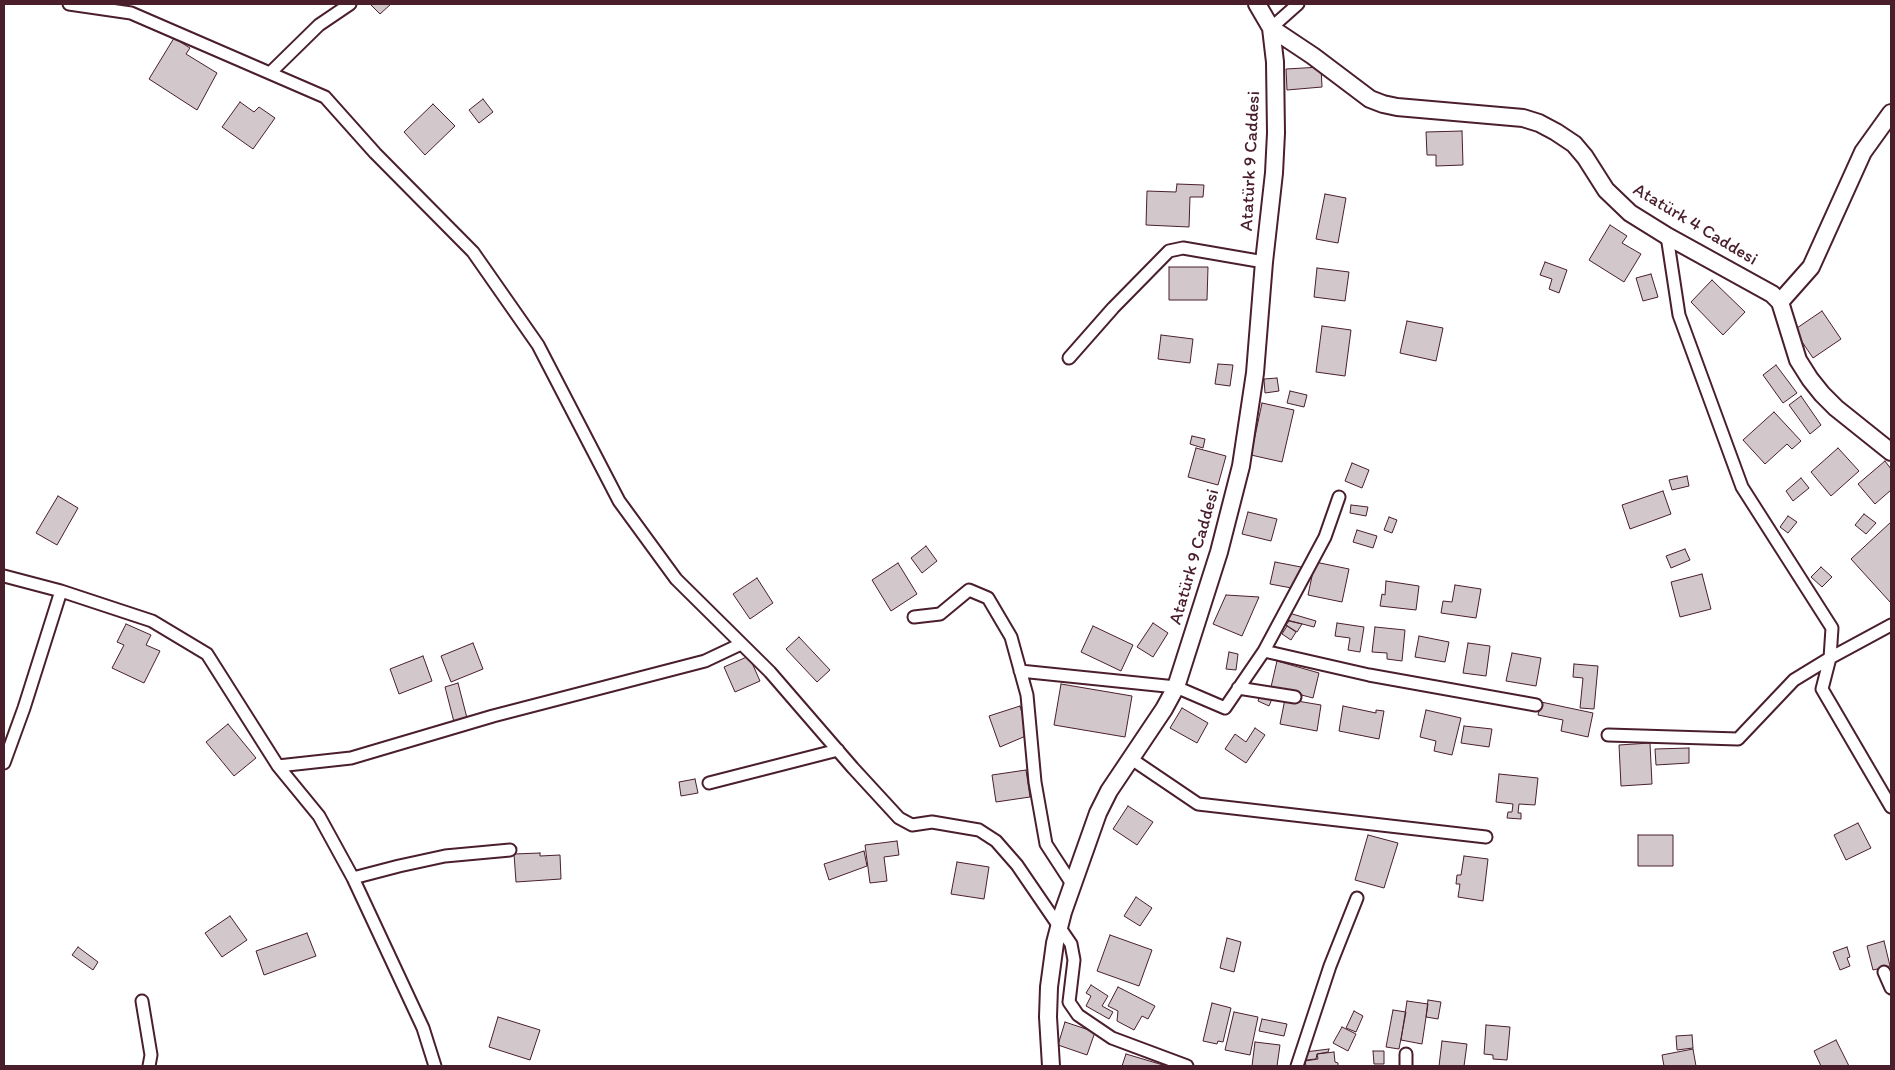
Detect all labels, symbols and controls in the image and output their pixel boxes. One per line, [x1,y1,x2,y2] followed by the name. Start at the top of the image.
[1237,91,1265,231] street label: Atatürk 9 Caddesi
[1629,179,1761,271] street label: Atatürk 4 Caddesi
[1165,487,1225,627] street label: Atatürk 9 Caddesi

